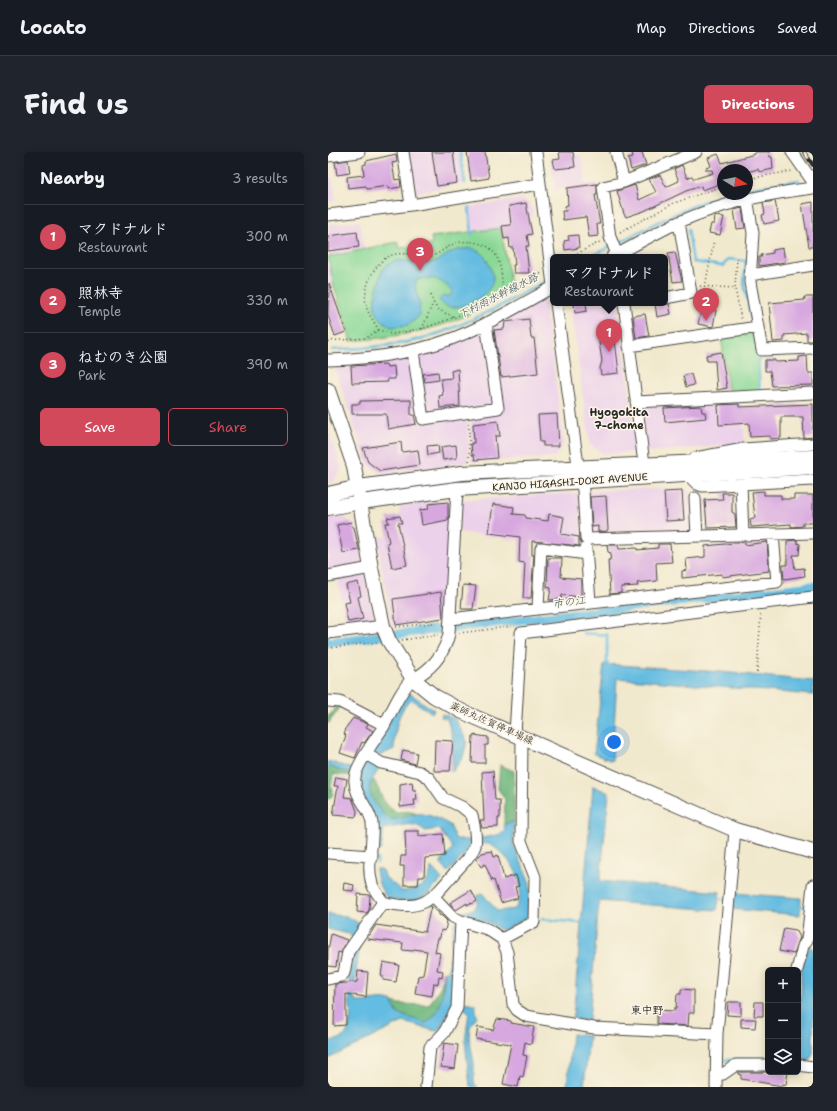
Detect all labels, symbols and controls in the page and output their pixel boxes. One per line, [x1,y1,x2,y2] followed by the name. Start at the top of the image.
[20,15,87,40] text: Locato
[637,19,667,37] text: Map
[689,19,755,37] text: Directions
[777,19,817,37] text: Saved
[24,85,129,123] text: Find us
[704,85,813,123] button: Directions
[717,164,753,200] north arrow
[40,167,105,189] text: Nearby
[232,170,288,187] text: 3 results
[78,219,167,239] text: マクドナルド
[50,228,56,245] text: 1
[245,228,288,245] text: 300 m
[407,238,433,271] pin: 3
[78,239,148,256] text: Restaurant
[550,254,668,306] popup
[564,263,654,283] text: マクドナルド
[455,269,541,323] water label: 下村雨水幹線水路
[78,283,123,303] text: 照林寺
[564,283,634,300] text: Restaurant
[693,288,719,321] pin: 2
[48,292,58,309] text: 2
[246,292,288,309] text: 330 m
[78,303,121,320] text: Temple
[596,319,622,352] pin: 1
[78,347,168,367] text: ねむのき公園
[48,356,58,373] text: 3
[246,356,288,373] text: 390 m
[78,367,106,384] text: Park
[589,405,649,433] district label: Hyogokita 7-chome
[40,408,160,446] button: Save
[168,408,288,446] button: Share
[492,470,648,494] street label: KANJO HIGASHI-DORI AVENUE
[552,592,587,611] water label: 市の江
[448,699,536,747] street label: 薬師丸佐賀停車場線
[604,732,624,752] your location
[765,967,801,1075] map controls
[765,967,801,1003] button: +
[631,1003,664,1018] district label: 東中野
[765,1003,801,1039] button: −
[765,1039,801,1075] button: layers

